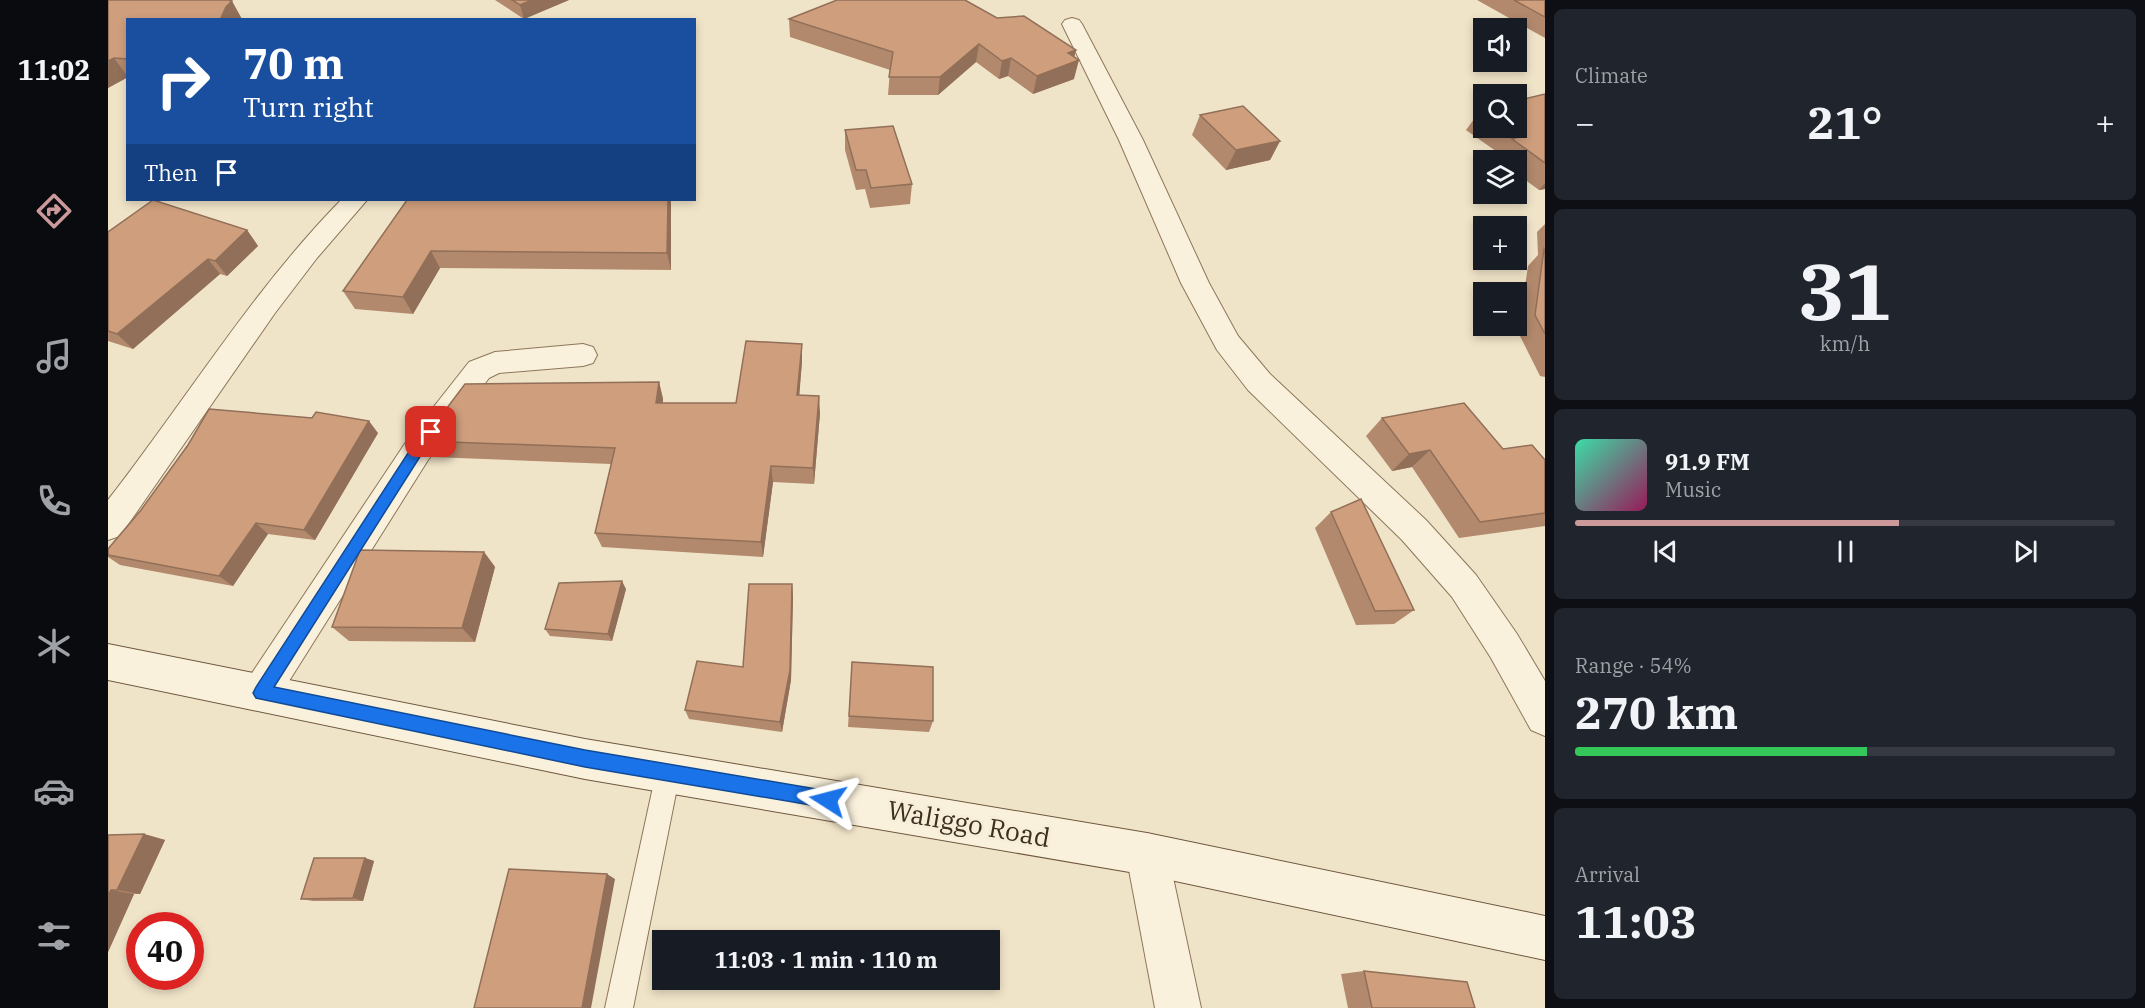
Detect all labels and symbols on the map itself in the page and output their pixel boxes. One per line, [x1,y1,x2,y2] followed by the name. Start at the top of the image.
[405,406,456,457] pin
[796,768,860,832] position arrow
[885,792,1053,854] street label: Waliggo Road
[126,912,204,990] speed limit sign: 40

